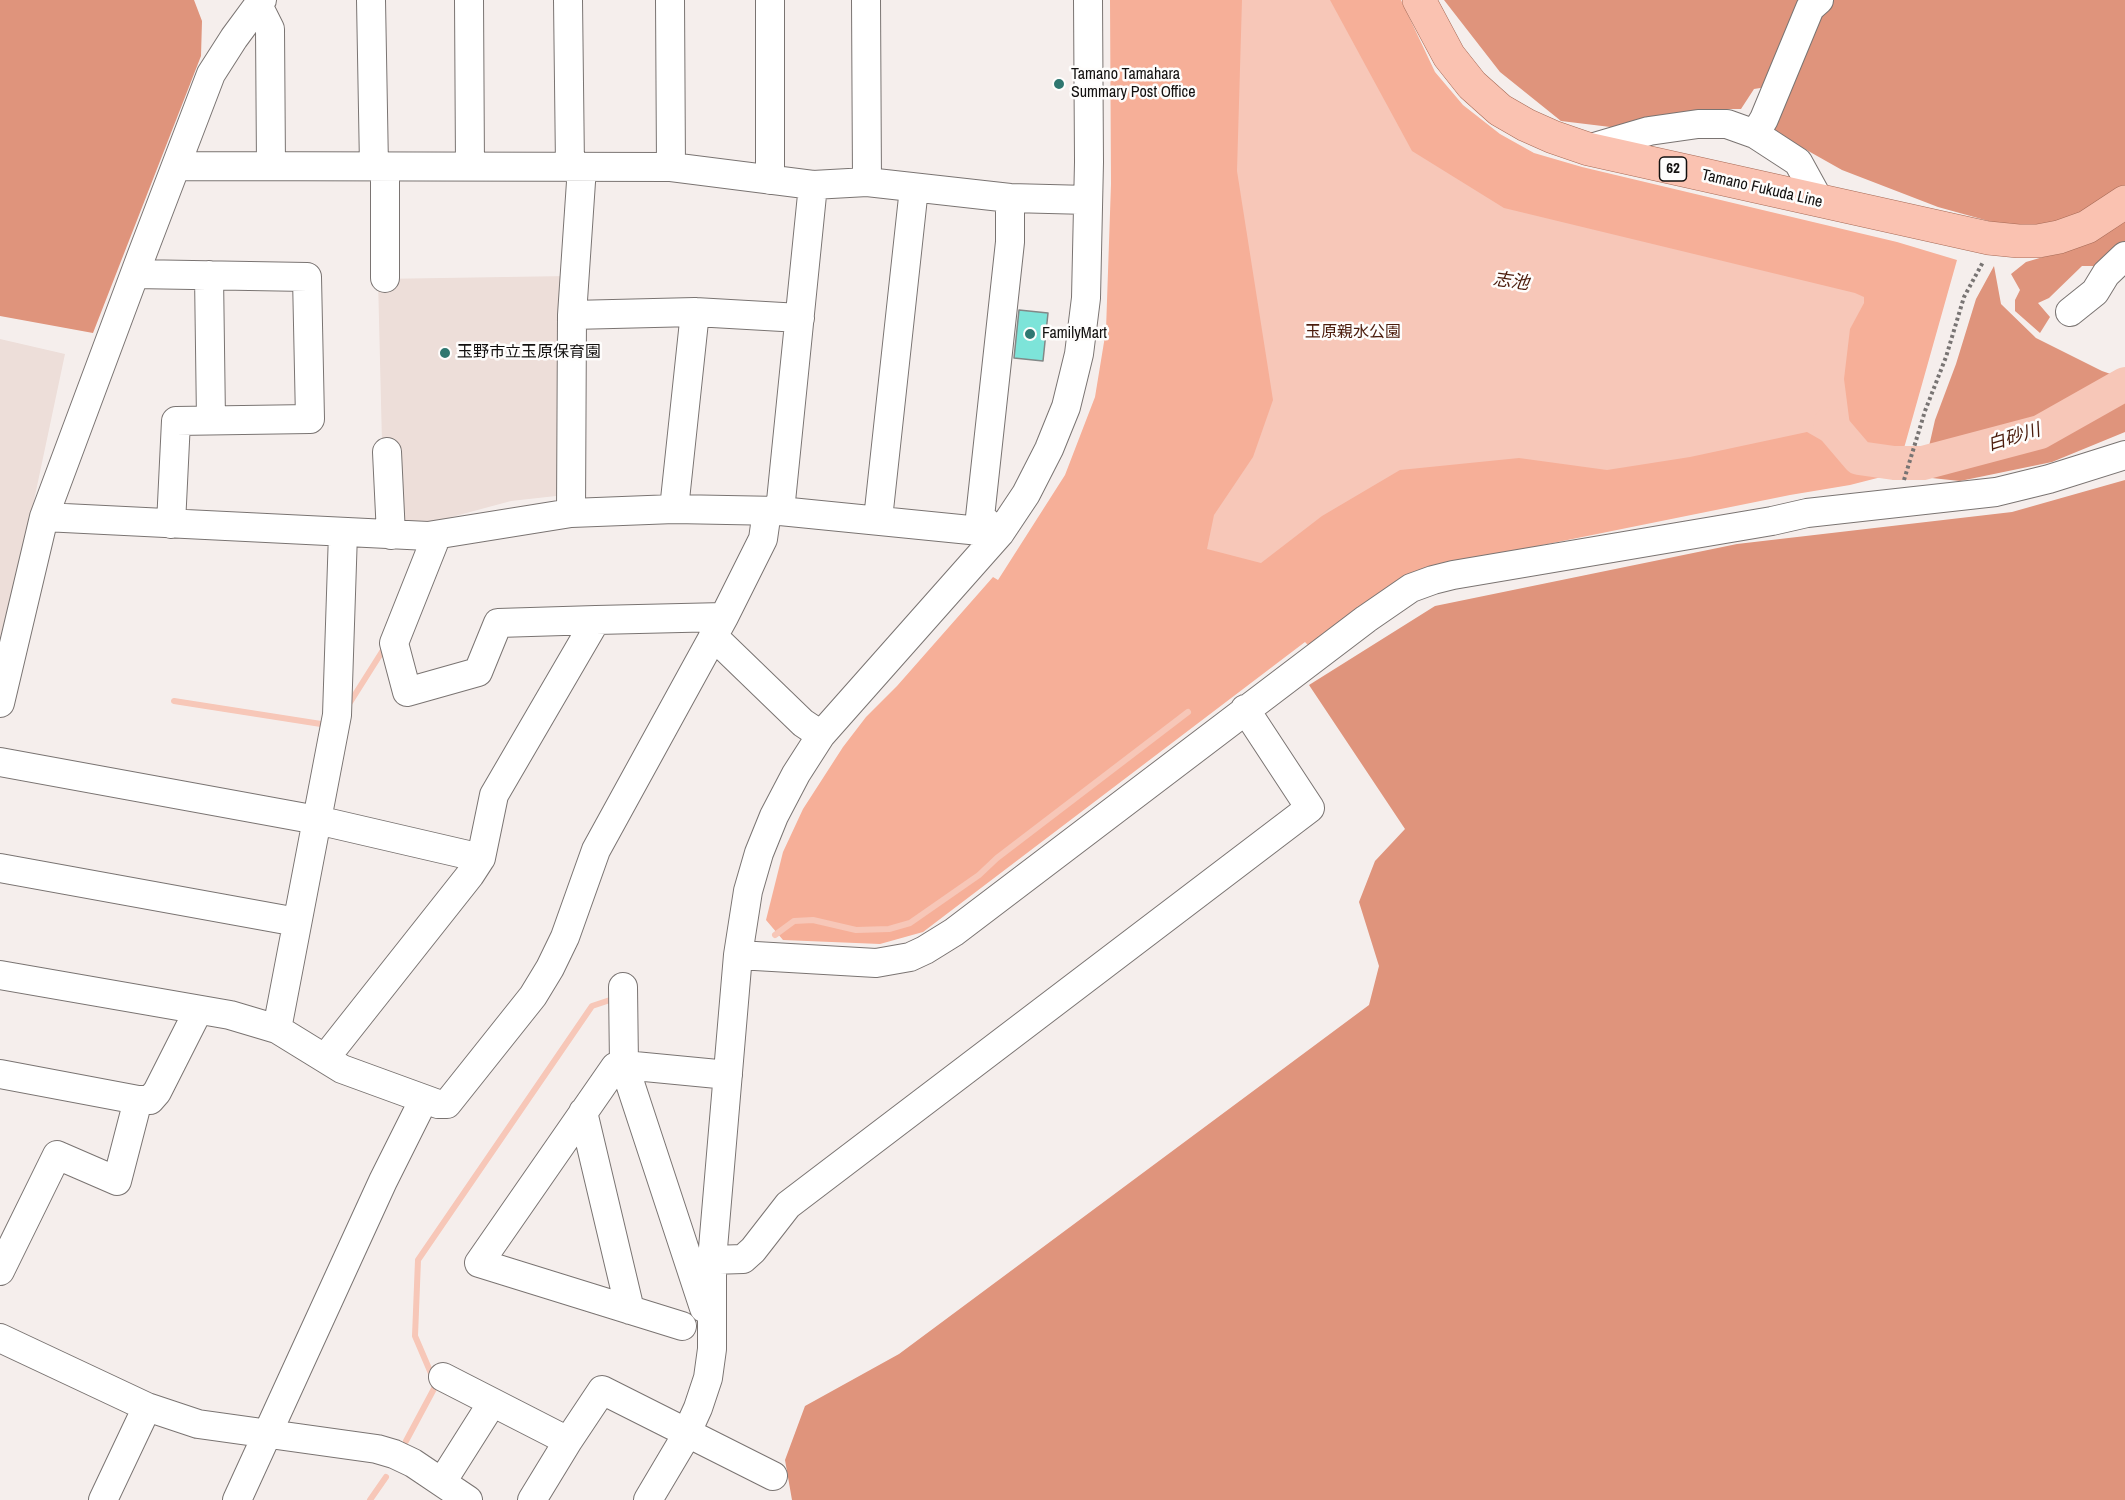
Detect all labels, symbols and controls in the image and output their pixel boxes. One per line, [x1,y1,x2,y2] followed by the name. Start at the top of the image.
[1071,65,1195,103] place label: Tamano Tamahara Summary Post Office
[1052,77,1066,91] marker: Tamano Tamahara Summary Post Office
[1660,157,1686,181] road number: 62
[1700,166,1824,212] street label: Tamano Fukuda Line
[1492,269,1530,295] water label: 志池
[1305,323,1401,343] park label: 玉原親水公園
[1042,324,1107,344] place label: FamilyMart
[1023,327,1037,341] marker: FamilyMart
[457,343,601,363] place label: 玉野市立玉原保育園
[438,346,452,360] marker: 玉野市立玉原保育園
[1985,420,2043,456] water label: 白砂川

